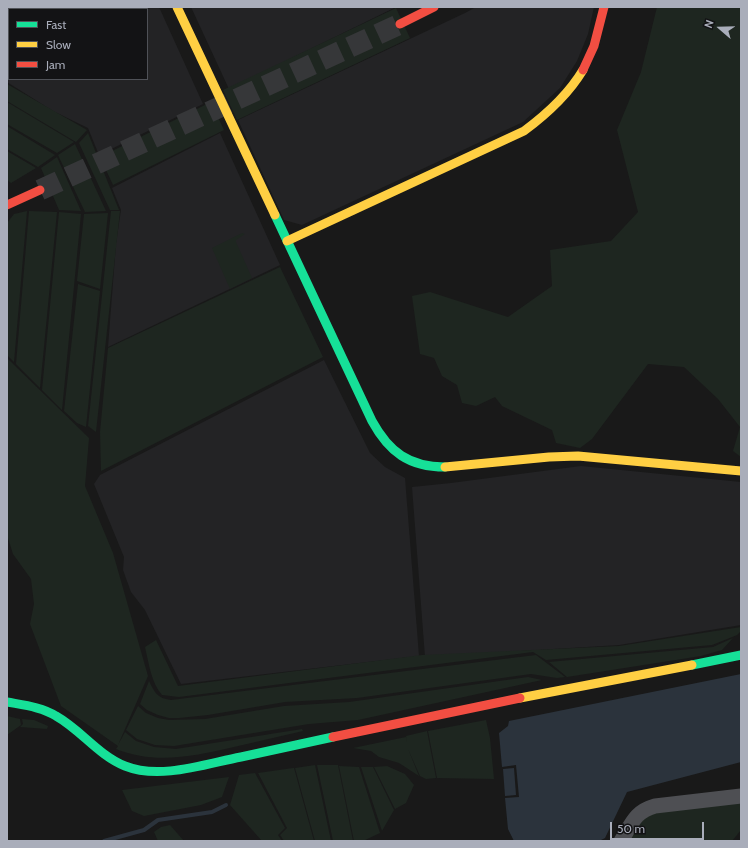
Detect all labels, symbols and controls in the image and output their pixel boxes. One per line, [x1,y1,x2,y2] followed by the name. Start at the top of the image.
[8,8,148,80] legend
[700,8,740,48] north arrow
[46,17,66,32] text: Fast
[701,18,717,30] text: N
[46,37,71,52] text: Slow
[46,57,65,72] text: Jam
[612,814,706,840] scale bar
[617,821,645,836] text: 50 m

